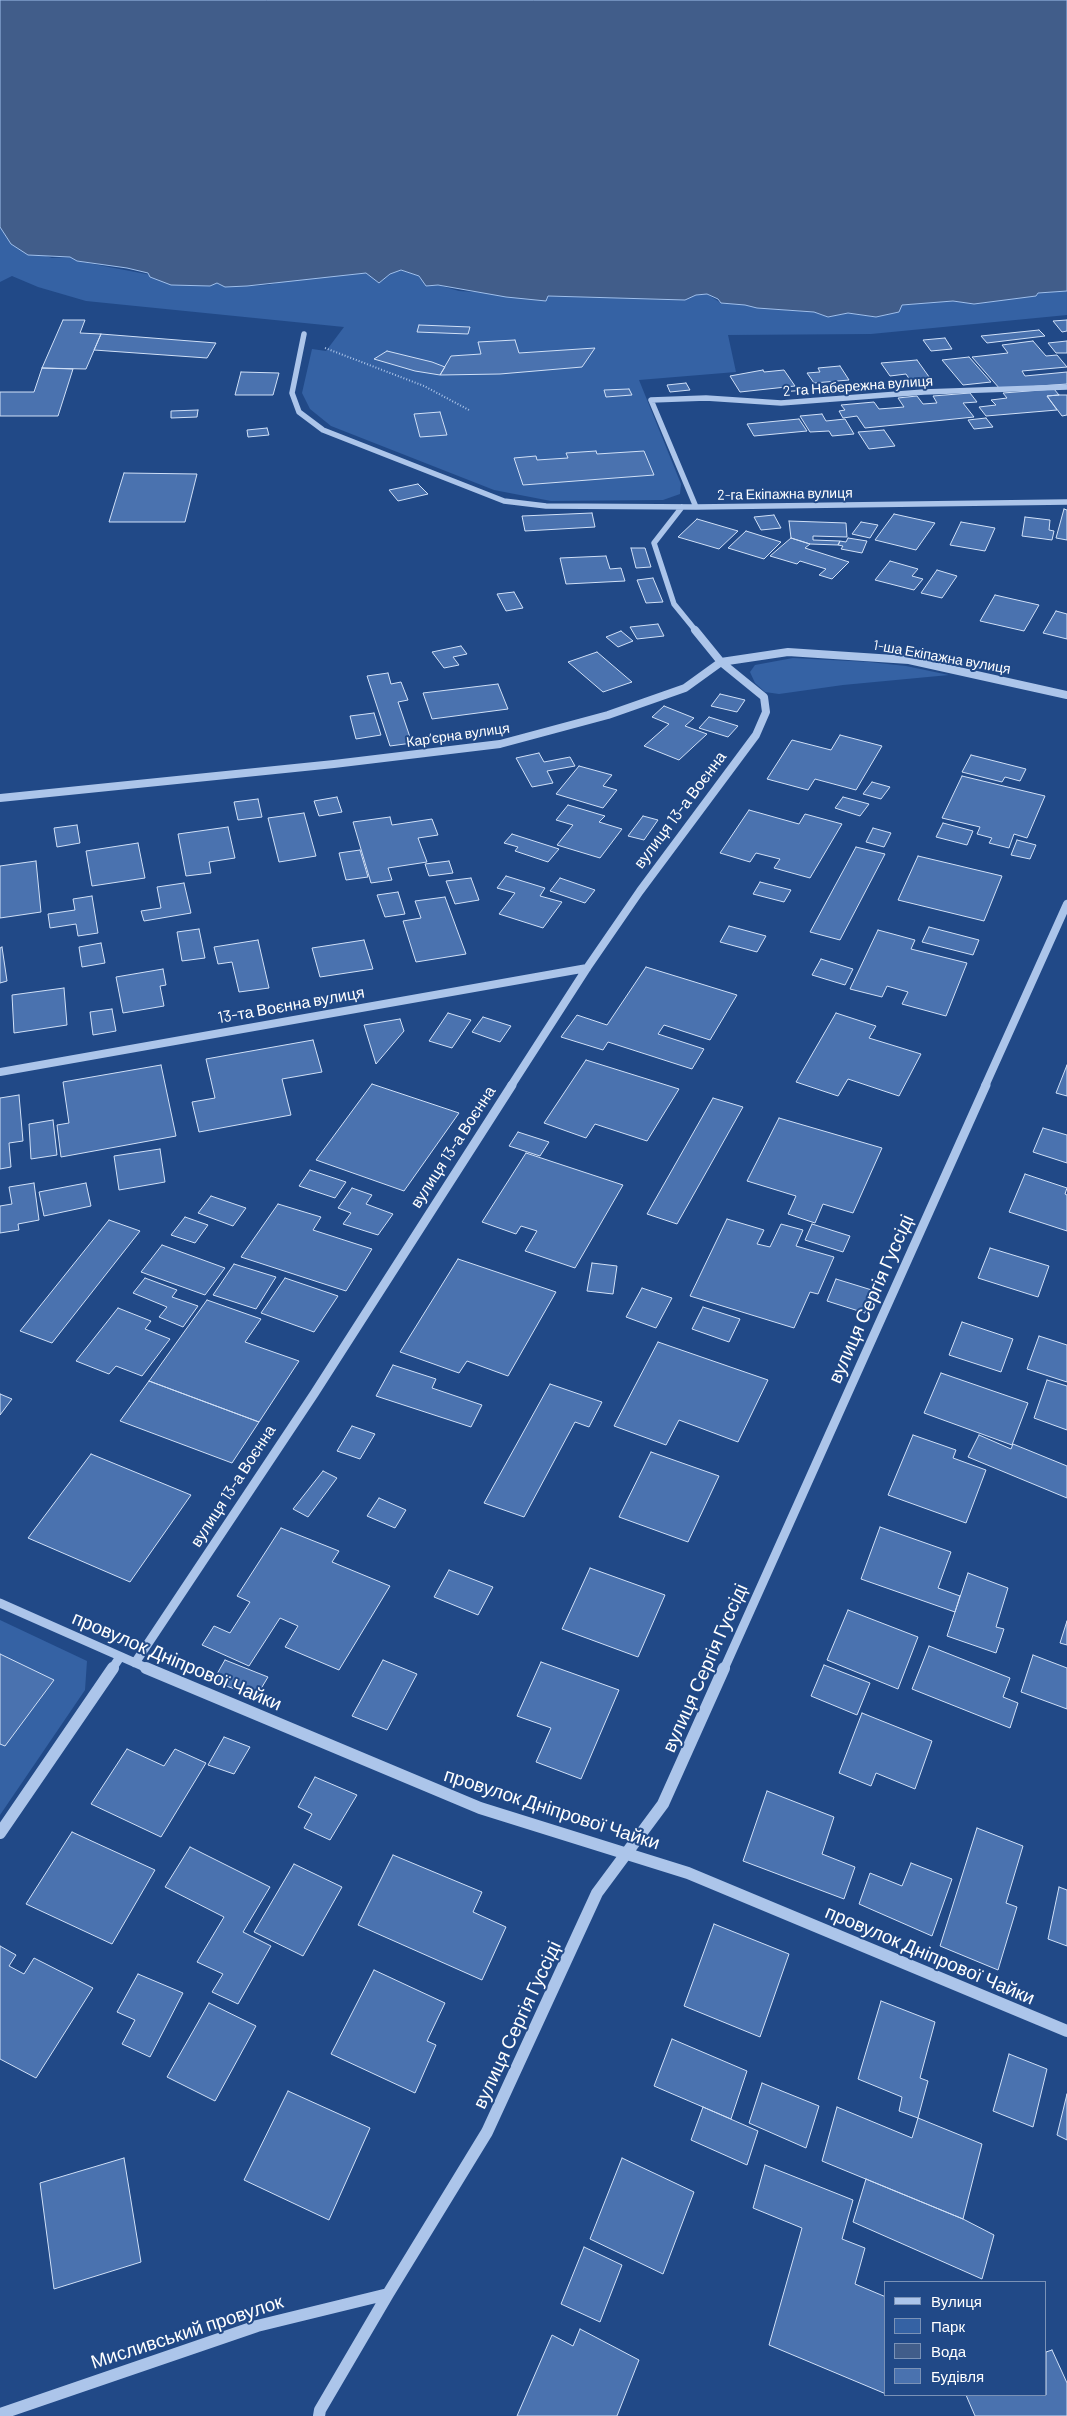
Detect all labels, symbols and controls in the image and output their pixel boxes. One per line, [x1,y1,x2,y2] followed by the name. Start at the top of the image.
[782,372,934,400] street label: 2-га Набережна вулиця
[717,484,853,504] street label: 2-га Екіпажна вулиця
[872,637,1012,677] street label: 1-ша Екіпажна вулиця
[405,719,511,751] street label: Карʼєрна вулиця
[630,748,730,872] street label: вулиця 13-а Воєнна
[216,983,366,1027] street label: 13-та Воєнна вулиця
[406,1082,500,1212] street label: вулиця 13-а Воєнна
[823,1211,919,1387] street label: вулиця Сергія Гуссіді
[186,1421,280,1551] street label: вулиця 13-а Воєнна
[657,1580,753,1756] street label: вулиця Сергія Гуссіді
[69,1606,285,1716] street label: провулок Дніпрової Чайки
[441,1763,663,1855] street label: провулок Дніпрової Чайки
[822,1900,1038,2010] street label: провулок Дніпрової Чайки
[468,1938,566,2112] street label: вулиця Сергія Гуссіді
[884,2281,1047,2396] legend
[88,2290,286,2374] street label: Мисливський провулок
[931,2292,982,2310] text: Вулиця
[931,2317,965,2335] text: Парк
[931,2342,966,2360] text: Вода
[931,2367,984,2385] text: Будівля

